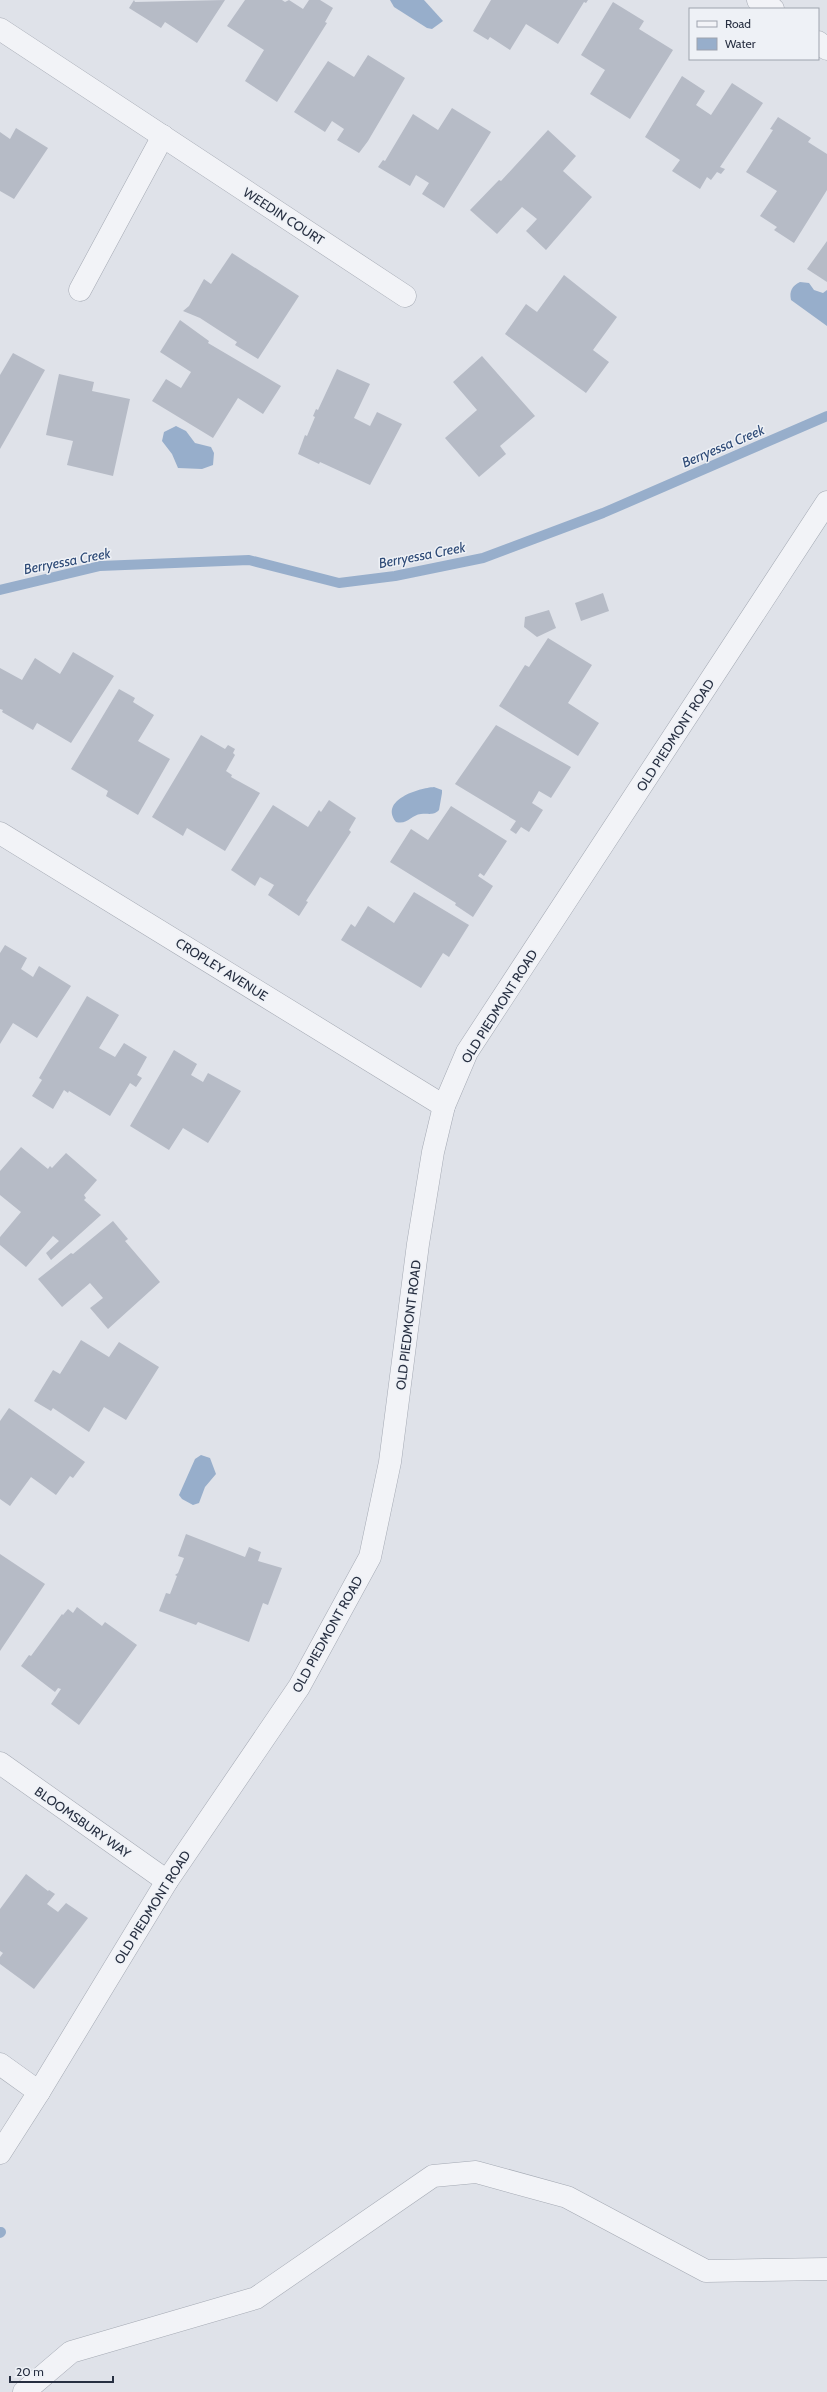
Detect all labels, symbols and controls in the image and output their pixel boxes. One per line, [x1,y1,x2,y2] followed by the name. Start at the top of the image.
[689,8,819,60] legend
[725,16,751,31] text: Road
[725,36,756,51] text: Water
[240,184,328,248] street label: WEEDIN COURT
[679,420,768,471] water label: Berryessa Creek
[377,538,468,572] water label: Berryessa Creek
[22,544,113,578] water label: Berryessa Creek
[633,676,717,794] street label: OLD PIEDMONT ROAD
[173,934,271,1004] street label: CROPLEY AVENUE
[458,946,540,1066] street label: OLD PIEDMONT ROAD
[392,1259,424,1391] street label: OLD PIEDMONT ROAD
[288,1573,366,1695] street label: OLD PIEDMONT ROAD
[32,1783,135,1861] street label: BLOOMSBURY WAY
[111,1847,193,1967] street label: OLD PIEDMONT ROAD
[10,2358,113,2384] scale bar
[16,2364,44,2379] text: 20 m

